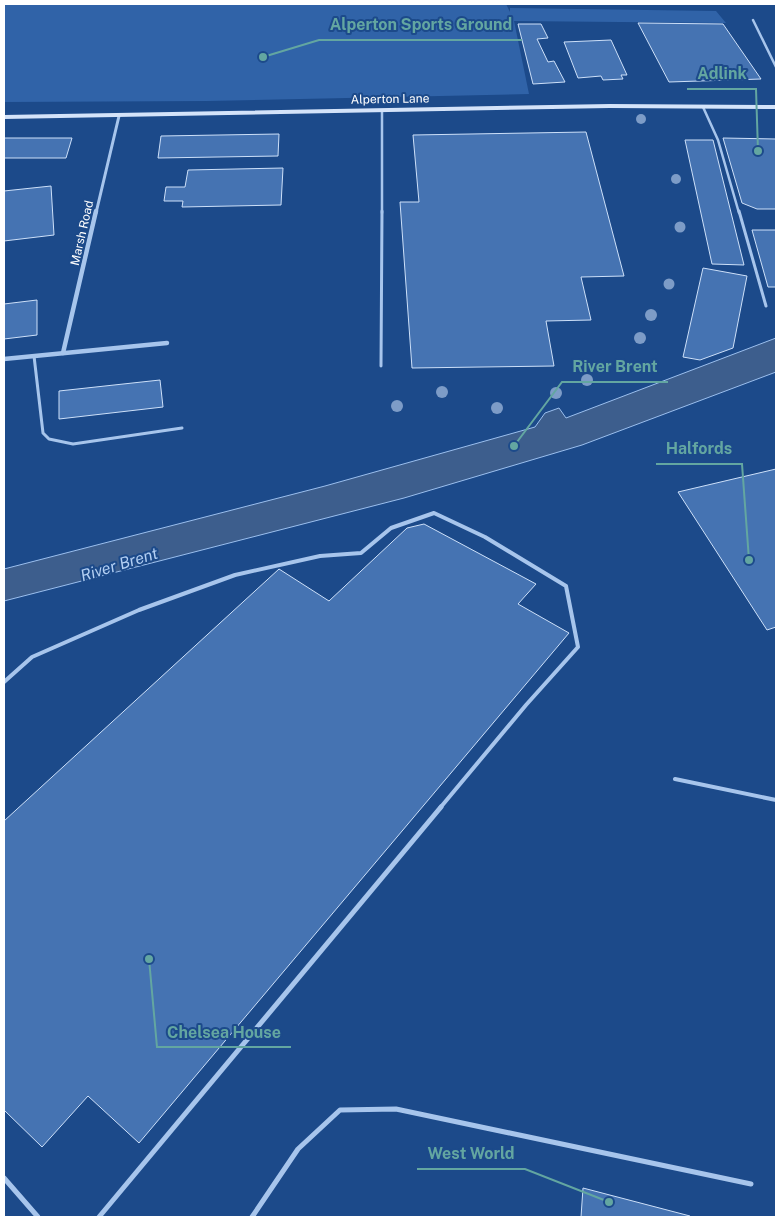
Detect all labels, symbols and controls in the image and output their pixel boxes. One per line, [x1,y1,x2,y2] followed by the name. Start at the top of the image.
[319,9,522,40] callout: Alperton Sports Ground
[330,15,512,34] text: Alperton Sports Ground
[687,58,756,89] callout: Adlink
[697,64,747,83] text: Adlink
[350,91,430,107] street label: Alperton Lane
[68,199,96,267] street label: Marsh Road
[562,351,668,382] callout: River Brent
[572,357,658,376] text: River Brent
[656,433,742,464] callout: Halfords
[666,439,732,458] text: Halfords
[78,544,160,585] water label: River Brent
[157,1016,291,1047] callout: Chelsea House
[167,1023,281,1042] text: Chelsea House
[417,1138,525,1169] callout: West World
[427,1144,515,1163] text: West World

